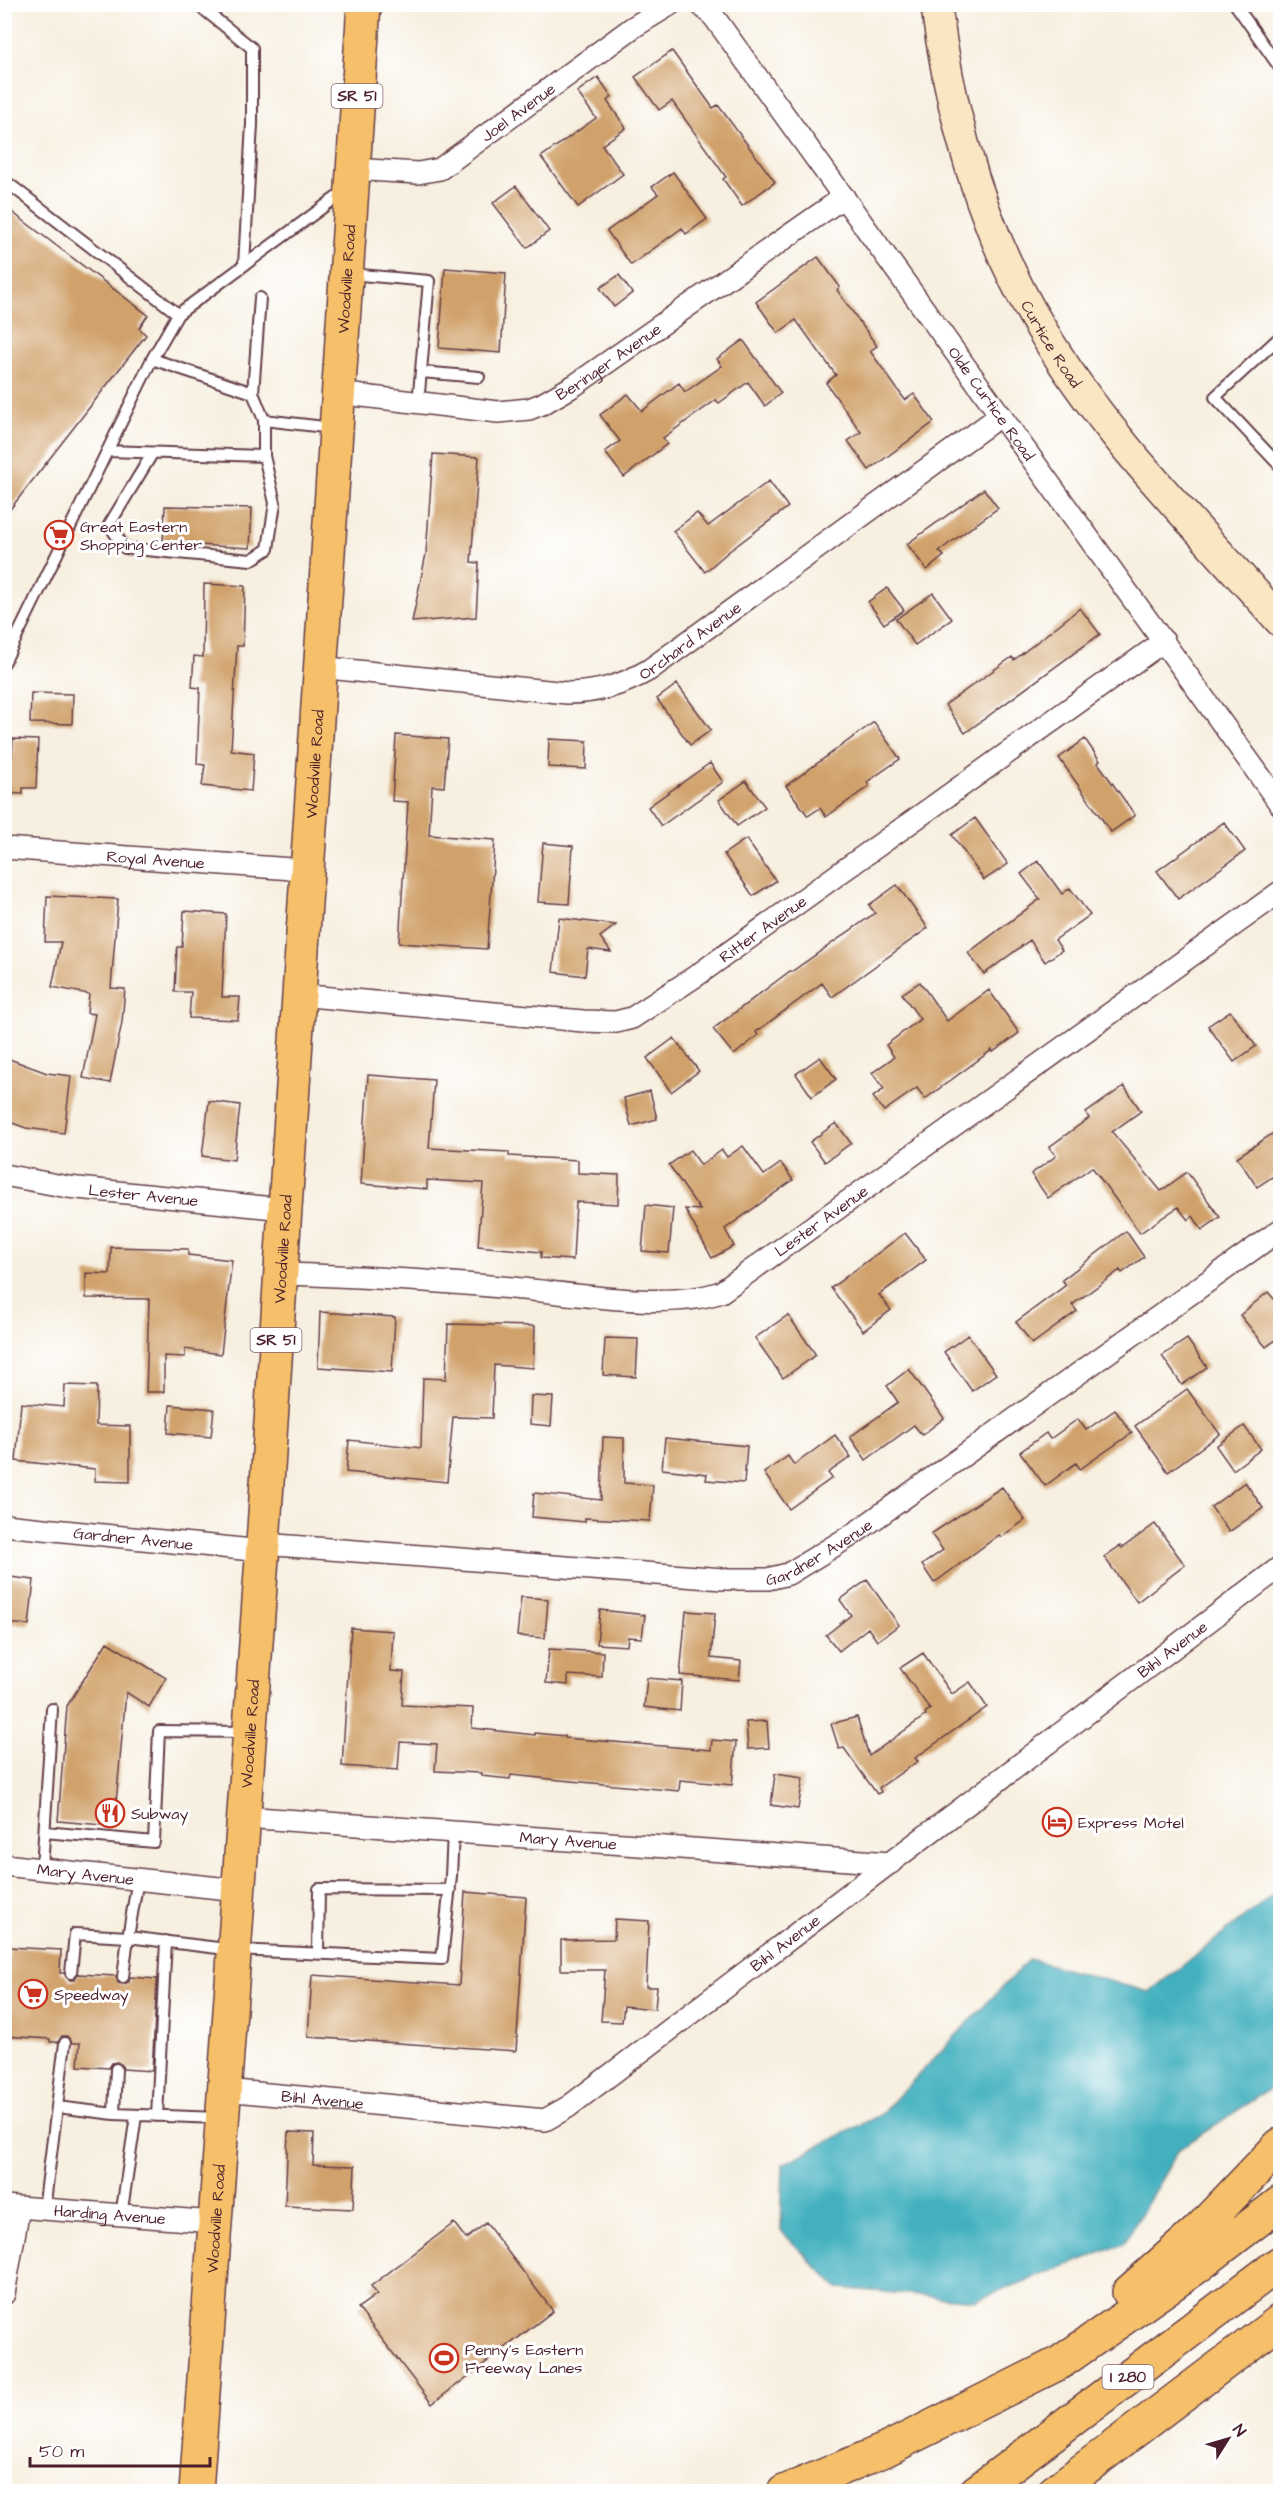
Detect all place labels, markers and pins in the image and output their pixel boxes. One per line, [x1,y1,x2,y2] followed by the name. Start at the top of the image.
[80,516,202,557] place label: Great Eastern Shopping Center
[43,519,75,551] supermarket icon: Great Eastern Shopping Center
[94,1797,126,1829] restaurant icon: Subway
[131,1803,188,1826] place label: Subway
[1041,1806,1073,1838] hotel icon: Express Motel
[1078,1812,1184,1834] place label: Express Motel
[17,1978,49,2010] supermarket icon: Speedway
[54,1984,129,2007] place label: Speedway
[465,2339,583,2380] place label: Penny's Eastern Freeway Lanes
[428,2342,460,2374] sports icon: Penny's Eastern Freeway Lanes

